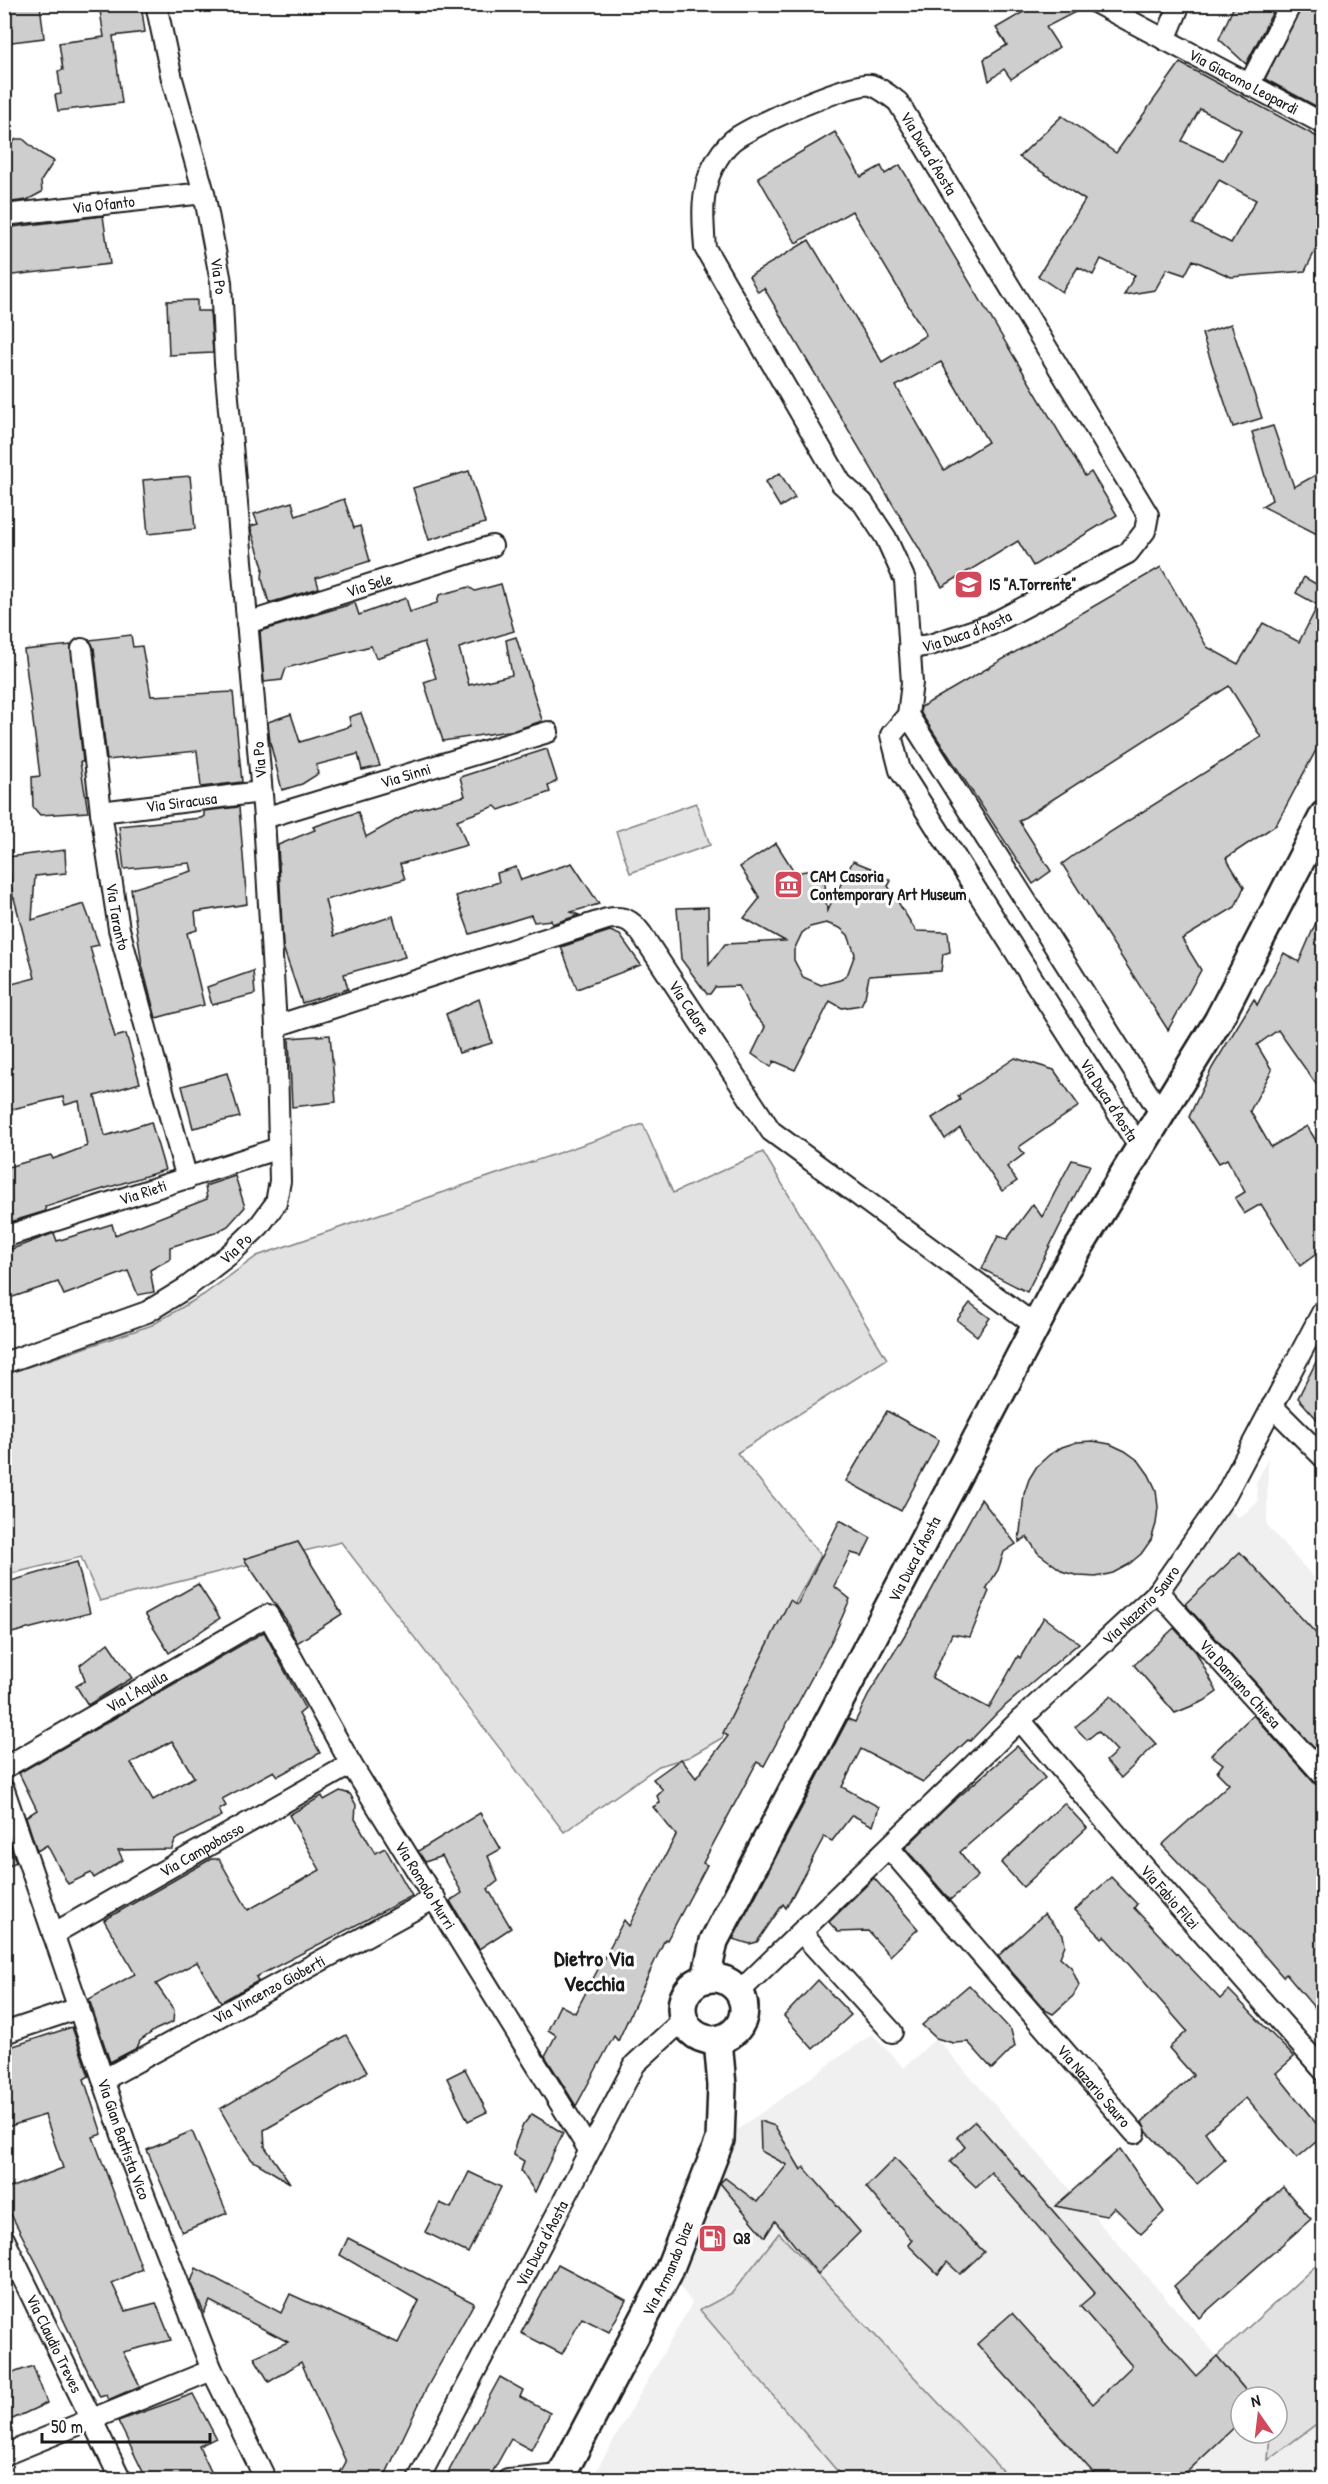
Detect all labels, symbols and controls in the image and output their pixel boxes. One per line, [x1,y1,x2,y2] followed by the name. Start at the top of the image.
[1185,43,1303,120] street label: Via Giacomo Leopardi
[895,107,963,199] street label: Via Duca d'Aosta
[71,190,136,218] street label: Via Ofanto
[206,256,233,296] street label: Via Po
[343,567,395,602] street label: Via Sele
[952,568,984,600] school or university icon: IS "A.Torrente"
[989,573,1077,595] place label: IS "A.Torrente"
[920,605,1015,657] street label: Via Duca d'Aosta
[246,740,272,779] street label: Via Po
[378,757,434,793] street label: Via Sinni
[145,787,218,817] street label: Via Siracusa
[810,865,967,906] place label: CAM Casoria Contemporary Art Museum
[773,869,805,901] museum icon: CAM Casoria Contemporary Art Museum
[101,881,135,953] street label: Via Taranto
[664,976,716,1039] street label: Via Calore
[1075,1054,1144,1145] street label: Via Duca d'Aosta
[116,1174,170,1210] street label: Via Rieti
[215,1228,257,1269] street label: Via Po
[882,1512,945,1606] street label: Via Duca d'Aosta
[1097,1560,1185,1650] street label: Via Nazario Sauro
[1195,1634,1286,1732] street label: Via Damiano Chiesa
[102,1665,171,1718] street label: Via L'Aquila
[155,1816,248,1882] street label: Via Campobasso
[390,1837,461,1933] street label: Via Romolo Murri
[1136,1860,1205,1934] street label: Via Fabio Filzi
[554,1943,634,1998] district label: Dietro Via Vecchia
[209,1949,329,2029] street label: Via Vincenzo Gioberti
[1052,2039,1137,2132] street label: Via Nazario Sauro
[93,2075,156,2203] street label: Via Gian Battista Vico
[510,2197,573,2290] street label: Via Duca d'Aosta
[636,2218,698,2320] street label: Via Armando Diaz
[696,2222,728,2254] fuel station icon: Q8
[733,2227,750,2249] place label: Q8
[21,2290,88,2396] street label: Via Claudio Treves
[1229,2385,1289,2445] north arrow
[1249,2389,1263,2412] text: N
[42,2406,210,2444] scale bar
[51,2414,83,2439] text: 50 m

